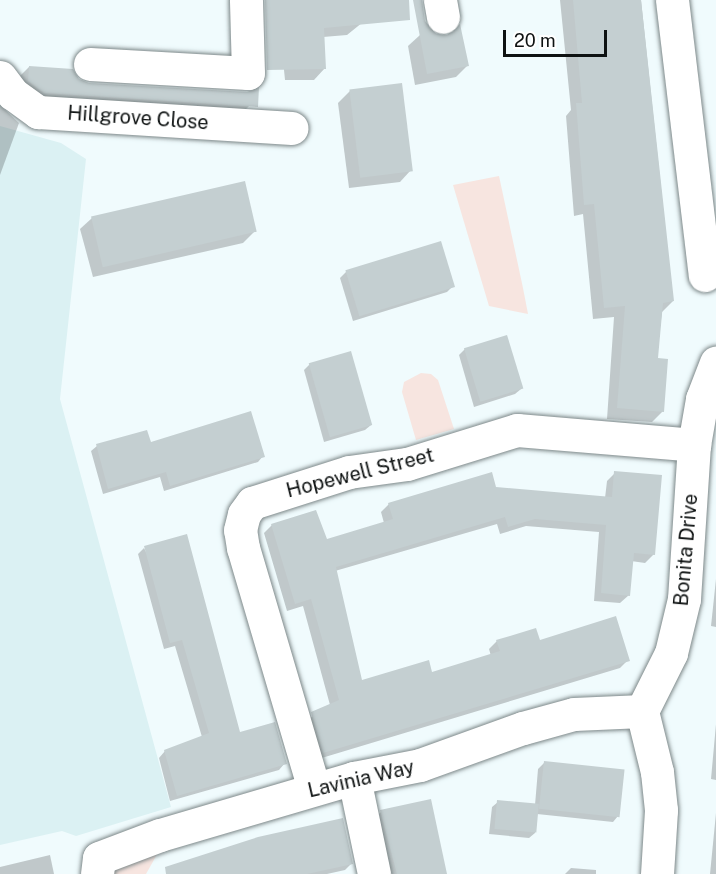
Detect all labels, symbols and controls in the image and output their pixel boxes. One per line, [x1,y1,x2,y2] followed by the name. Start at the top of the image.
[506,18,610,56] scale bar
[514,30,556,51] text: 20 m
[66,101,210,135] street label: Hillgrove Close
[284,443,436,503] street label: Hopewell Street
[669,493,703,607] street label: Bonita Drive
[305,755,417,803] street label: Lavinia Way

